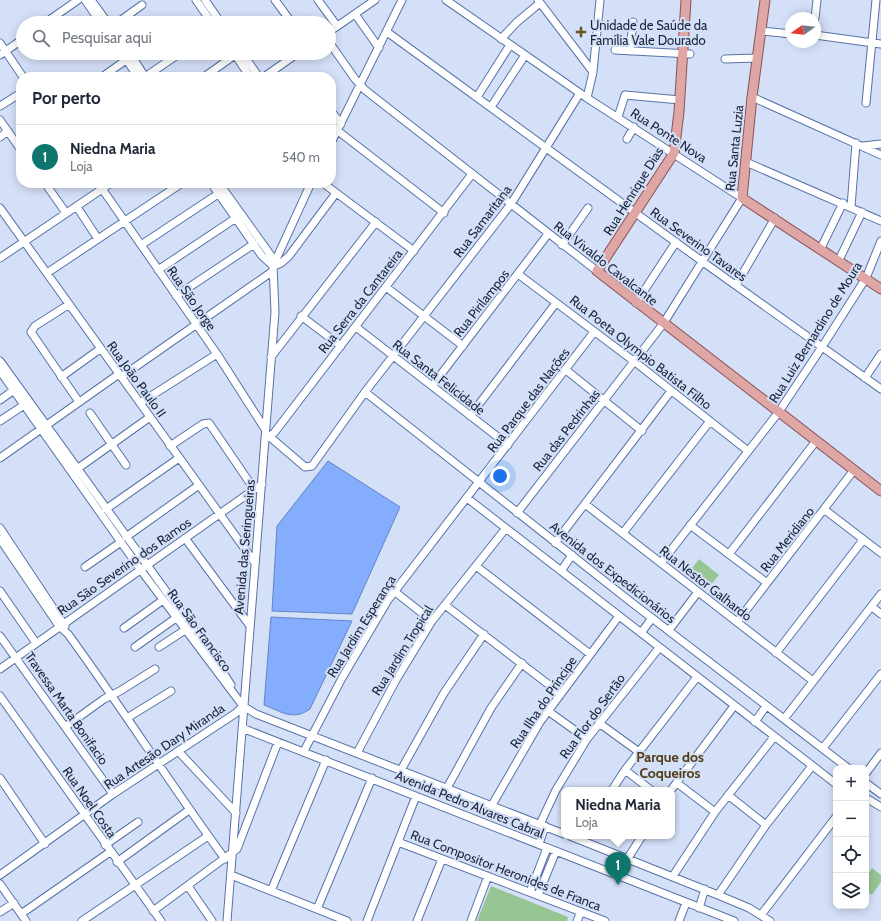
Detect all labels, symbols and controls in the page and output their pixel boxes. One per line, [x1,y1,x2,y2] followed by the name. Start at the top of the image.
[785,12,821,48] north arrow
[16,16,336,60] search box
[590,17,708,48] place label: Unidade de Saúde da Família Vale Dourado
[575,26,587,38] marker: Unidade de Saúde da Família Vale Dourado
[30,27,52,49] icon: search
[62,29,152,47] text: Pesquisar aqui
[32,88,101,108] text: Por perto
[722,103,747,192] street label: Rua Santa Luzia
[628,104,711,166] street label: Rua Ponte Nova
[70,140,155,158] text: Niedna Maria
[600,143,667,238] street label: Rua Henrique Dias
[43,149,47,165] text: 1
[282,149,320,165] text: 540 m
[70,158,93,174] text: Loja
[450,181,515,260] street label: Rua Samaritana
[648,204,751,285] street label: Rua Severino Tavares
[551,217,661,309] street label: Rua Vivaldo Cavalcante
[315,245,406,356] street label: Rua Serra da Cantareira
[765,258,865,406] street label: Rua Luiz Bernardino de Moura
[164,263,220,334] street label: Rua São Jorge
[450,266,513,340] street label: Rua Pirilampos
[567,292,715,412] street label: Rua Poeta Olympio Batista Filho
[390,336,489,418] street label: Rua Santa Felicidade
[104,338,170,420] street label: Rua João Paulo II
[483,344,573,455] street label: Rua Parque das Nações
[529,385,603,474] street label: Rua das Pedrinhas
[490,466,510,486] your location
[230,478,258,615] street label: Avenida das Seringueiras
[757,503,817,575] street label: Rua Meridiano
[54,513,194,618] street label: Rua São Severino dos Ramos
[547,518,680,627] street label: Avenida dos Expedicionários
[657,542,755,624] street label: Rua Nestor Galhardo
[323,571,399,680] street label: Rua Jardim Esperança
[165,586,235,674] street label: Rua São Francisco
[368,602,436,698] street label: Rua Jardim Tropical
[22,648,112,768] street label: Travessa Marta Bonifacio
[506,653,580,751] street label: Rua Ilha do Príncipe
[556,670,628,762] street label: Rua Flor do Sertão
[101,699,228,792] street label: Rua Artesão Dary Miranda
[636,748,704,782] district label: Parque dos Coqueiros
[60,763,121,841] street label: Rua Noel Costa
[833,765,869,909] map controls
[833,765,869,801] button: +
[393,767,547,841] street label: Avenida Pedro Alvares Cabral
[561,787,675,839] popup
[575,796,661,814] text: Niedna Maria
[833,801,869,837] button: −
[575,814,598,830] text: Loja
[409,826,604,914] street label: Rua Compositor Heronides de Franca
[833,837,869,873] button: locate
[605,852,631,885] pin: 1
[833,873,869,909] button: layers

